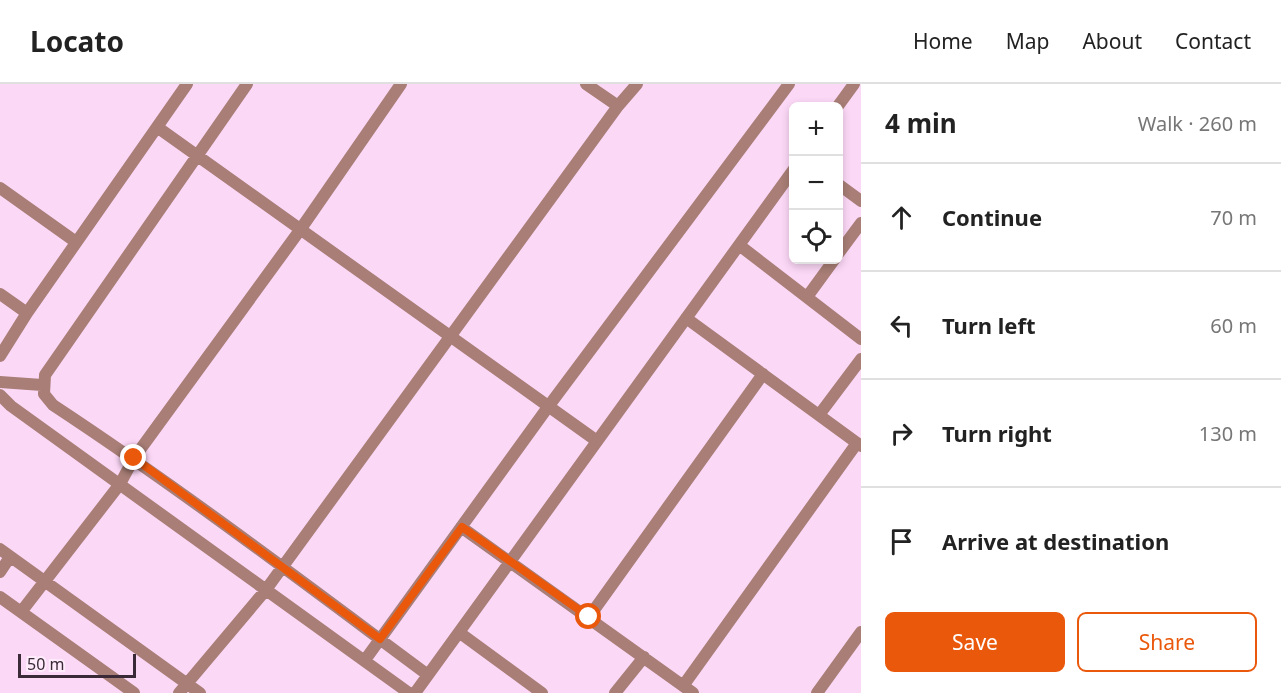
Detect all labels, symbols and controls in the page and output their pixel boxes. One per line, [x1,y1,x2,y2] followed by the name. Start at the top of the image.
[30,22,124,60] text: Locato
[913,27,973,55] text: Home
[1006,27,1049,55] text: Map
[1082,27,1142,55] text: About
[1175,27,1251,55] text: Contact
[789,102,843,264] map controls
[789,102,843,156] button: +
[885,105,957,141] text: 4 min
[1138,110,1257,137] text: Walk · 260 m
[789,156,843,210] button: −
[885,201,918,234] icon: ahead
[942,202,1042,232] text: Continue
[1210,204,1257,231] text: 70 m
[789,210,843,264] button: locate
[885,309,918,342] icon: left
[942,310,1036,340] text: Turn left
[1210,312,1257,339] text: 60 m
[885,417,918,450] icon: right
[942,418,1052,448] text: Turn right
[1199,420,1257,447] text: 130 m
[120,444,146,470] route end
[885,525,918,558] icon: arrive
[942,526,1169,556] text: Arrive at destination
[575,603,601,629] route start
[885,612,1065,672] button: Save
[1077,612,1257,672] button: Share
[18,651,136,678] scale bar
[27,653,64,675] text: 50 m

